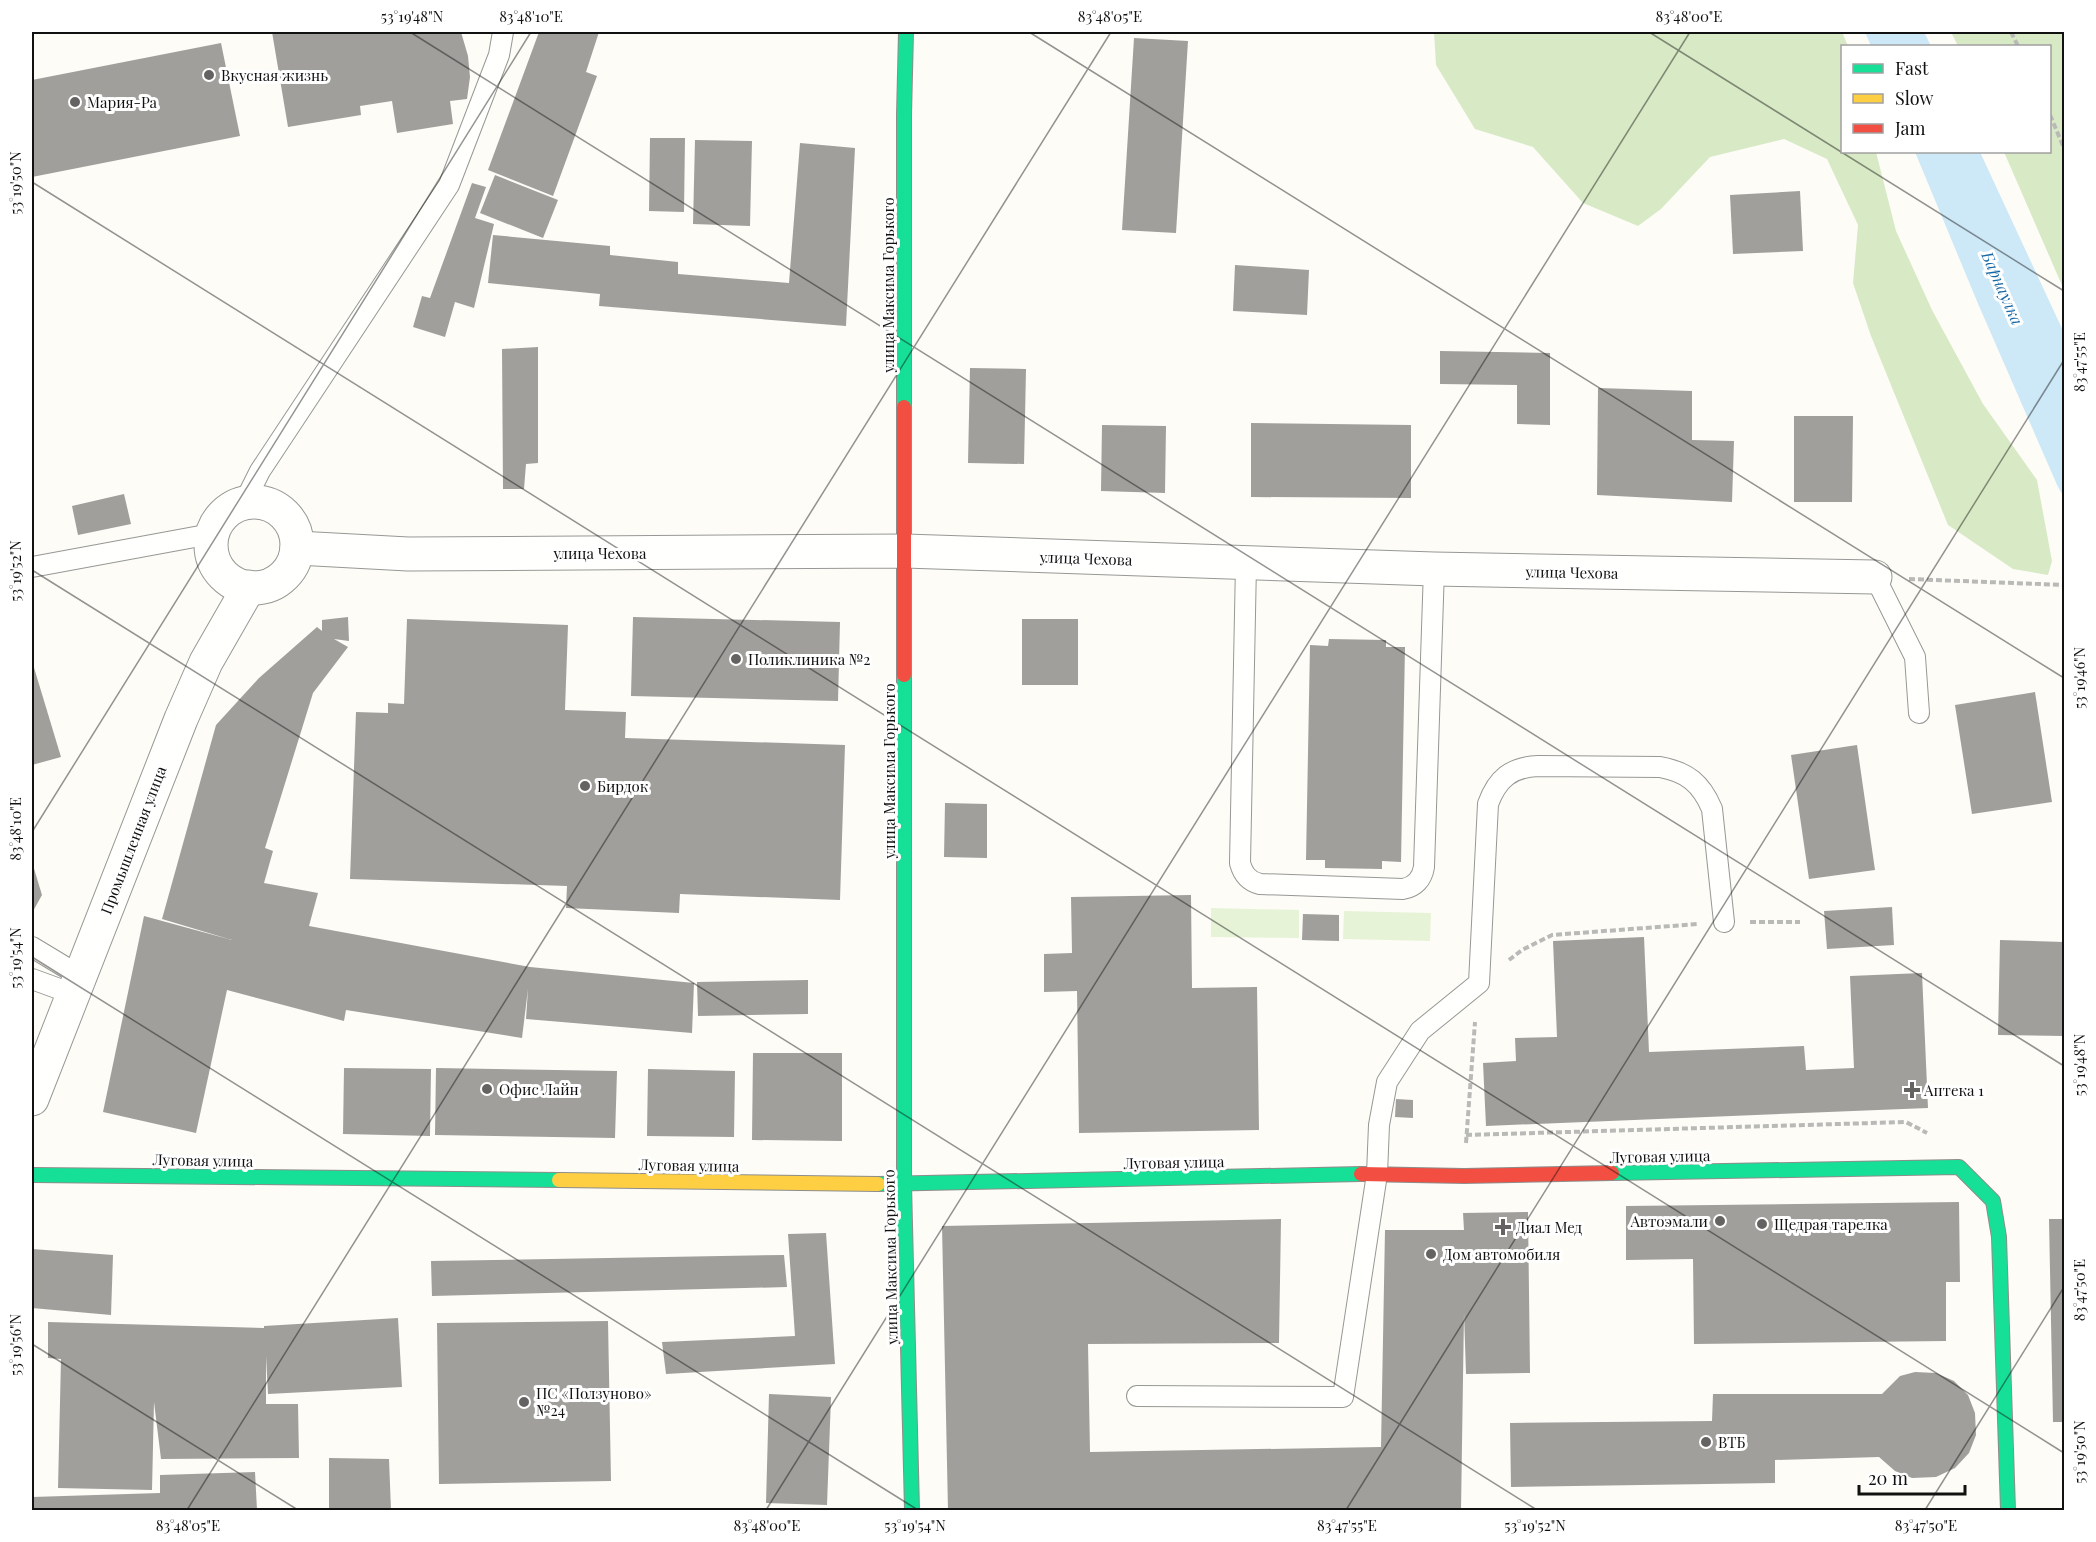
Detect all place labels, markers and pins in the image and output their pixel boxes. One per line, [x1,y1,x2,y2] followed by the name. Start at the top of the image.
[221,65,328,85] place label: Вкусная жизнь
[202,68,216,82] marker: Вкусная жизнь
[87,92,158,112] place label: Мария-Ра
[68,95,82,109] marker: Мария-Ра
[748,649,871,669] place label: Поликлиника №2
[729,652,743,666] marker: Поликлиника №2
[597,776,649,796] place label: Бирдок
[578,779,592,793] marker: Бирдок
[499,1079,579,1099] place label: Офис Лайн
[1923,1080,1984,1100] place label: Аптека 1
[480,1082,494,1096] marker: Офис Лайн
[1905,1083,1919,1097] marker: Аптека 1
[1629,1211,1708,1231] place label: Автоэмали
[1713,1214,1727,1228] marker: Автоэмали
[1774,1214,1888,1234] place label: Щедрая тарелка
[1516,1217,1582,1237] place label: Диал Мед
[1755,1217,1769,1231] marker: Щедрая тарелка
[1494,1218,1512,1236] marker: Диал Мед
[1443,1244,1560,1264] place label: Дом автомобиля
[1424,1247,1438,1261] marker: Дом автомобиля
[536,1383,652,1420] place label: ПС «Ползуново» №24
[517,1395,531,1409] marker: ПС «Ползуново» №24
[1718,1432,1746,1452] place label: ВТБ
[1699,1435,1713,1449] marker: ВТБ

